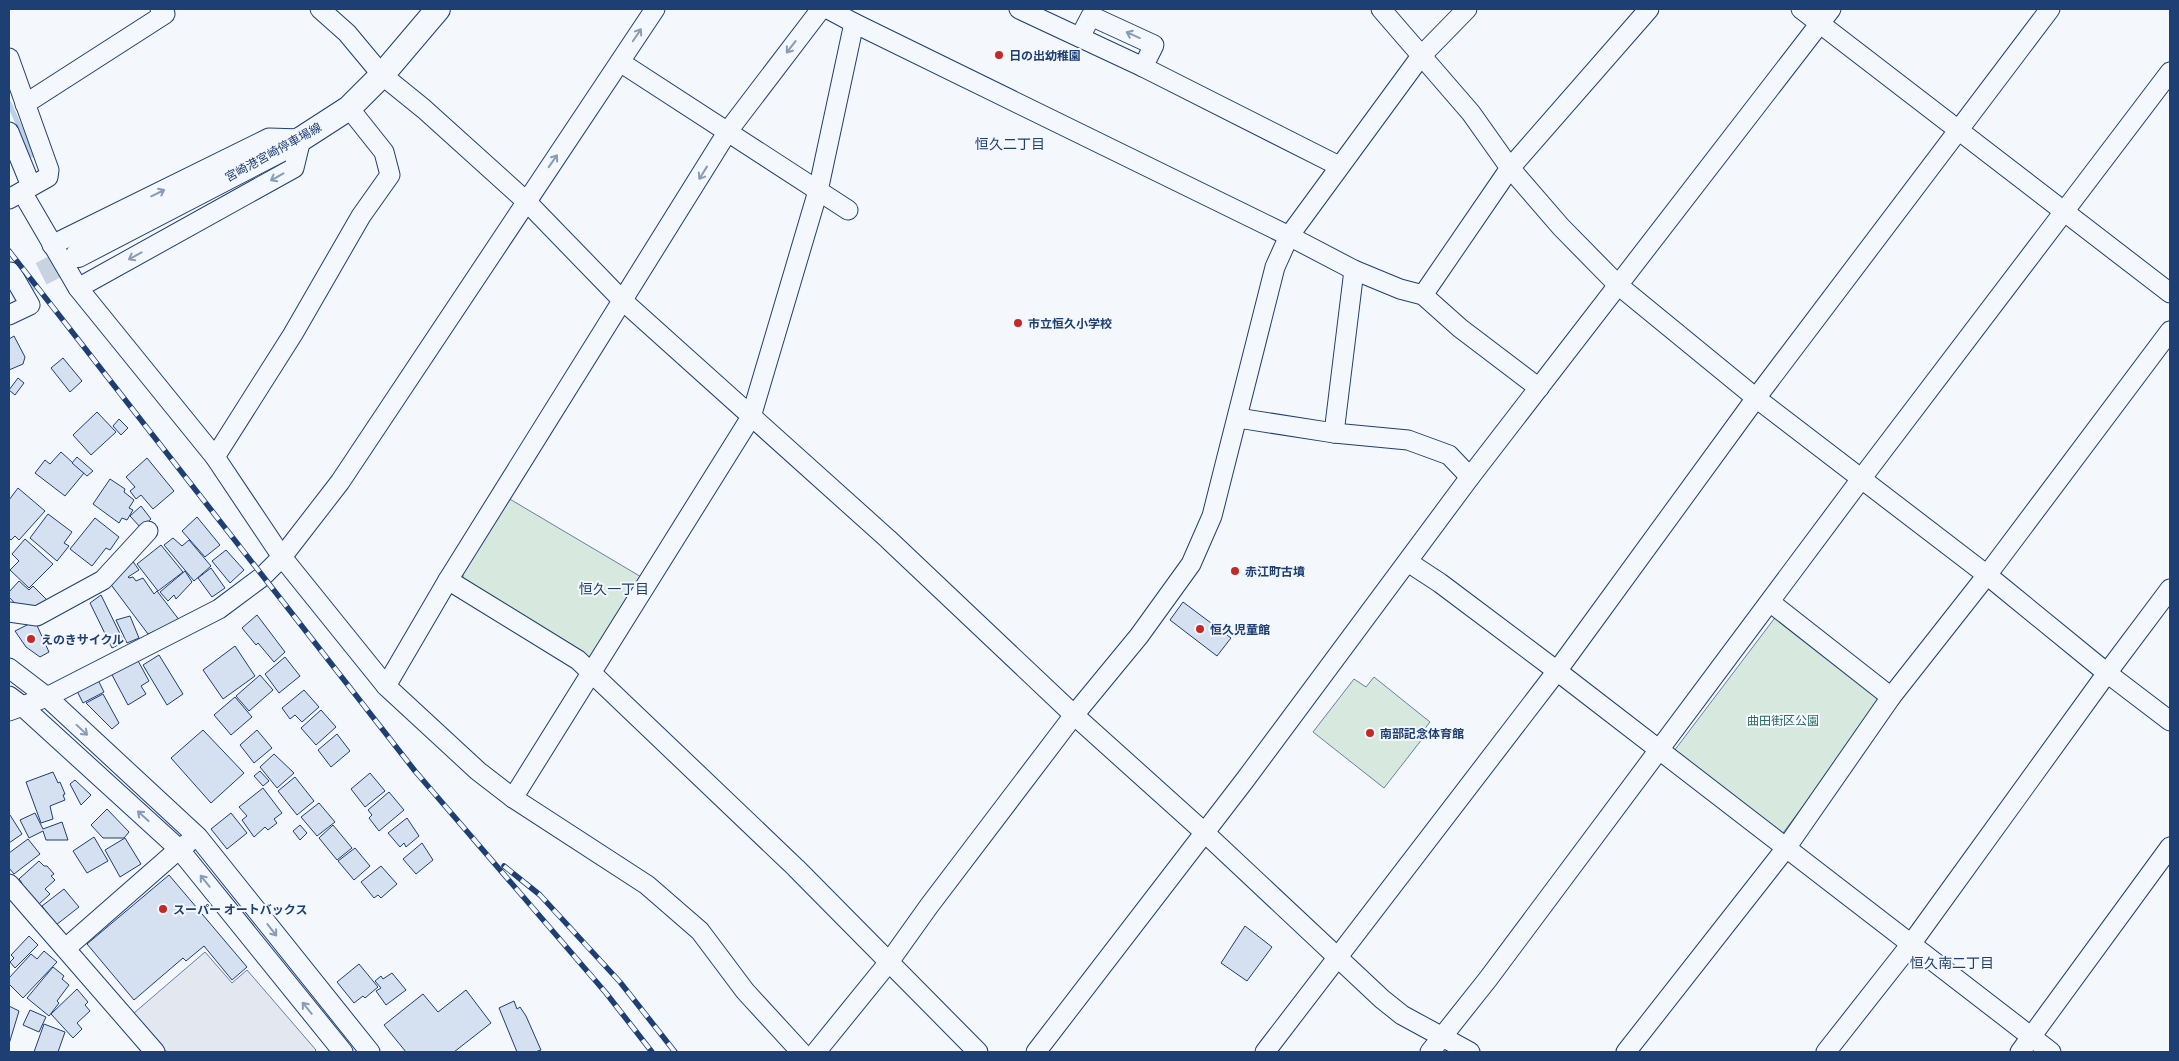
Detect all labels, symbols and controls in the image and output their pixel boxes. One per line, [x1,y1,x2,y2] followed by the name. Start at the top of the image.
[633,29,643,43] one-way arrow
[1126,30,1141,39] one-way arrow
[786,40,797,53] one-way arrow
[1009,48,1081,63] place label: 日の出幼稚園
[993,49,1005,61] marker: 日の出幼稚園
[222,119,324,185] street label: 宮崎港宮崎停車場線
[975,135,1045,152] district label: 恒久二丁目
[548,154,558,168] one-way arrow
[698,166,708,180] one-way arrow
[270,172,285,182] one-way arrow
[150,187,165,197] one-way arrow
[128,251,143,261] one-way arrow
[1028,316,1112,331] place label: 市立恒久小学校
[1012,317,1024,329] marker: 市立恒久小学校
[1245,564,1305,579] place label: 赤江町古墳
[1229,565,1241,577] marker: 赤江町古墳
[579,580,649,597] district label: 恒久一丁目
[1210,622,1270,637] place label: 恒久児童館
[1194,623,1206,635] marker: 恒久児童館
[41,632,124,647] place label: えのきサイクル
[25,633,37,645] marker: えのきサイクル
[1747,713,1819,728] park label: 曲田街区公園
[76,724,89,736] one-way arrow
[1380,726,1464,741] place label: 南部記念体育館
[1364,727,1376,739] marker: 南部記念体育館
[136,810,149,822] one-way arrow
[199,875,210,888] one-way arrow
[173,902,307,917] place label: スーパー オートバックス
[157,903,169,915] marker: スーパー オートバックス
[267,923,278,936] one-way arrow
[1910,954,1994,971] district label: 恒久南二丁目
[301,1002,312,1015] one-way arrow

